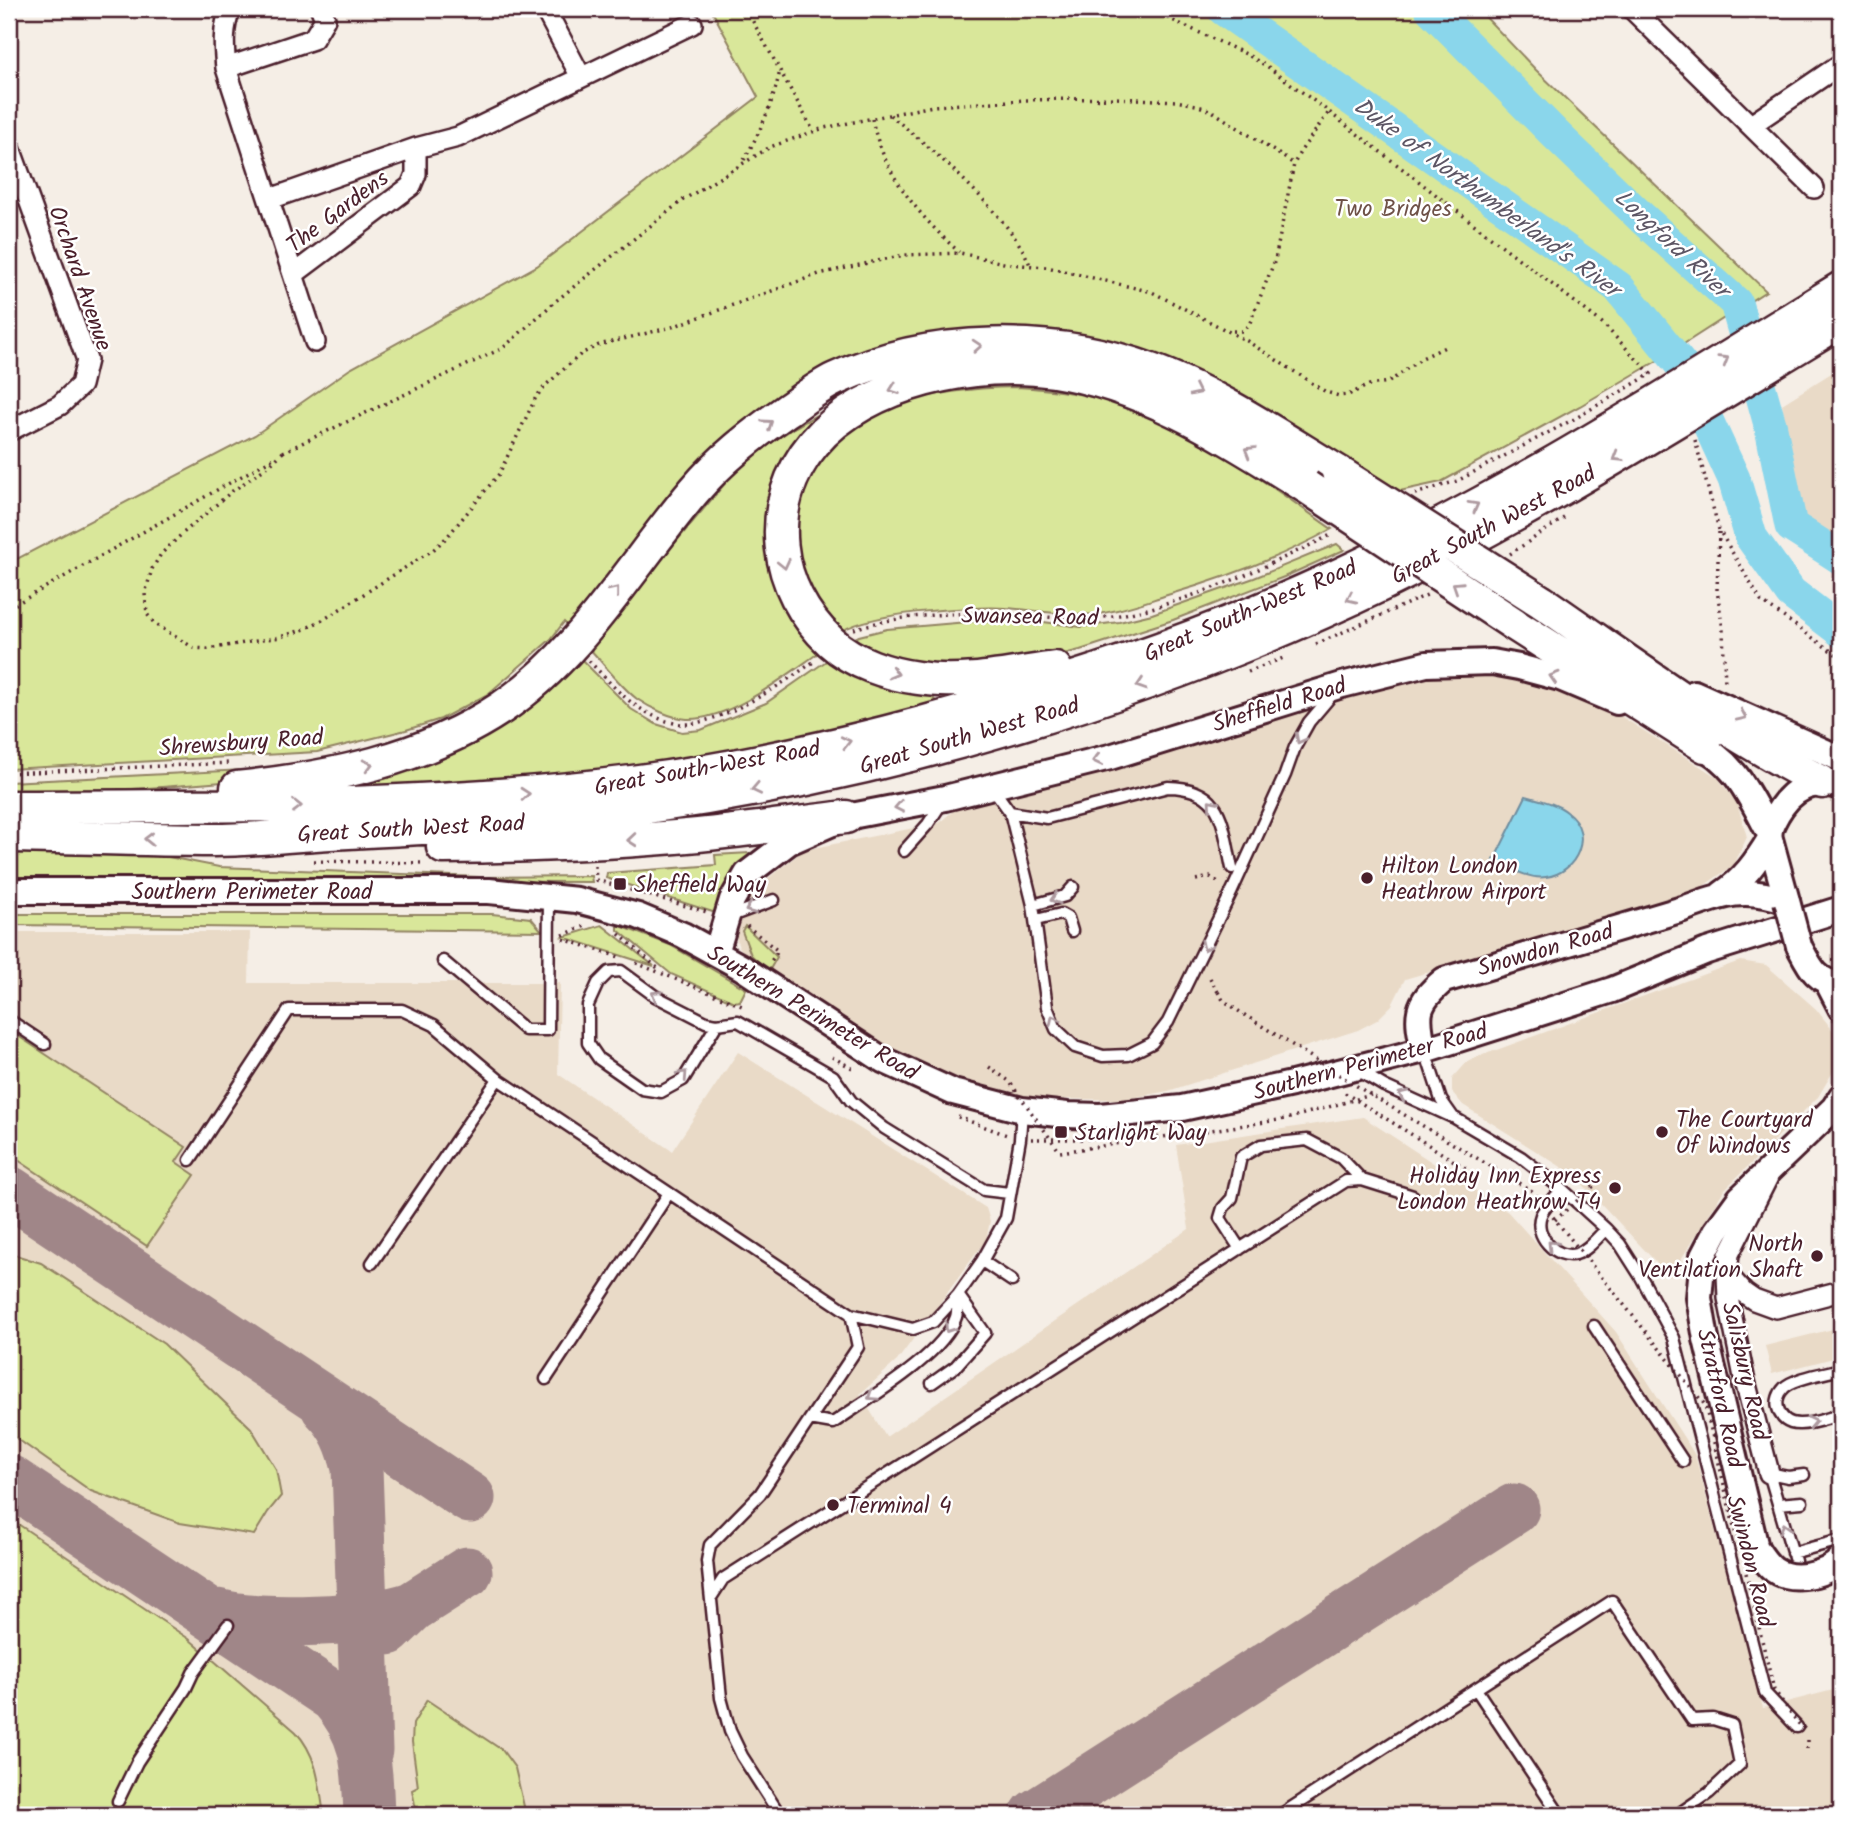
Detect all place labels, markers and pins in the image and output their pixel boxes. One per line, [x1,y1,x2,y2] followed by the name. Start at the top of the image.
[1381,849,1548,911] place label: Hilton London Heathrow Airport
[634,868,766,904] place label: Sheffield Way
[1359,870,1375,886] marker: Hilton London Heathrow Airport
[612,876,628,892] marker: Sheffield Way
[1676,1103,1813,1165] place label: The Courtyard Of Windows
[1075,1116,1207,1152] place label: Starlight Way
[1053,1124,1069,1140] marker: Starlight Way
[1654,1124,1670,1140] marker: The Courtyard Of Windows
[1397,1159,1601,1221] place label: Holiday Inn Express London Heathrow T4
[1607,1180,1623,1196] marker: Holiday Inn Express London Heathrow T4
[1638,1227,1804,1289] place label: North Ventilation Shaft
[1809,1248,1825,1264] marker: North Ventilation Shaft
[847,1489,952,1525] place label: Terminal 4
[825,1497,841,1513] marker: Terminal 4

